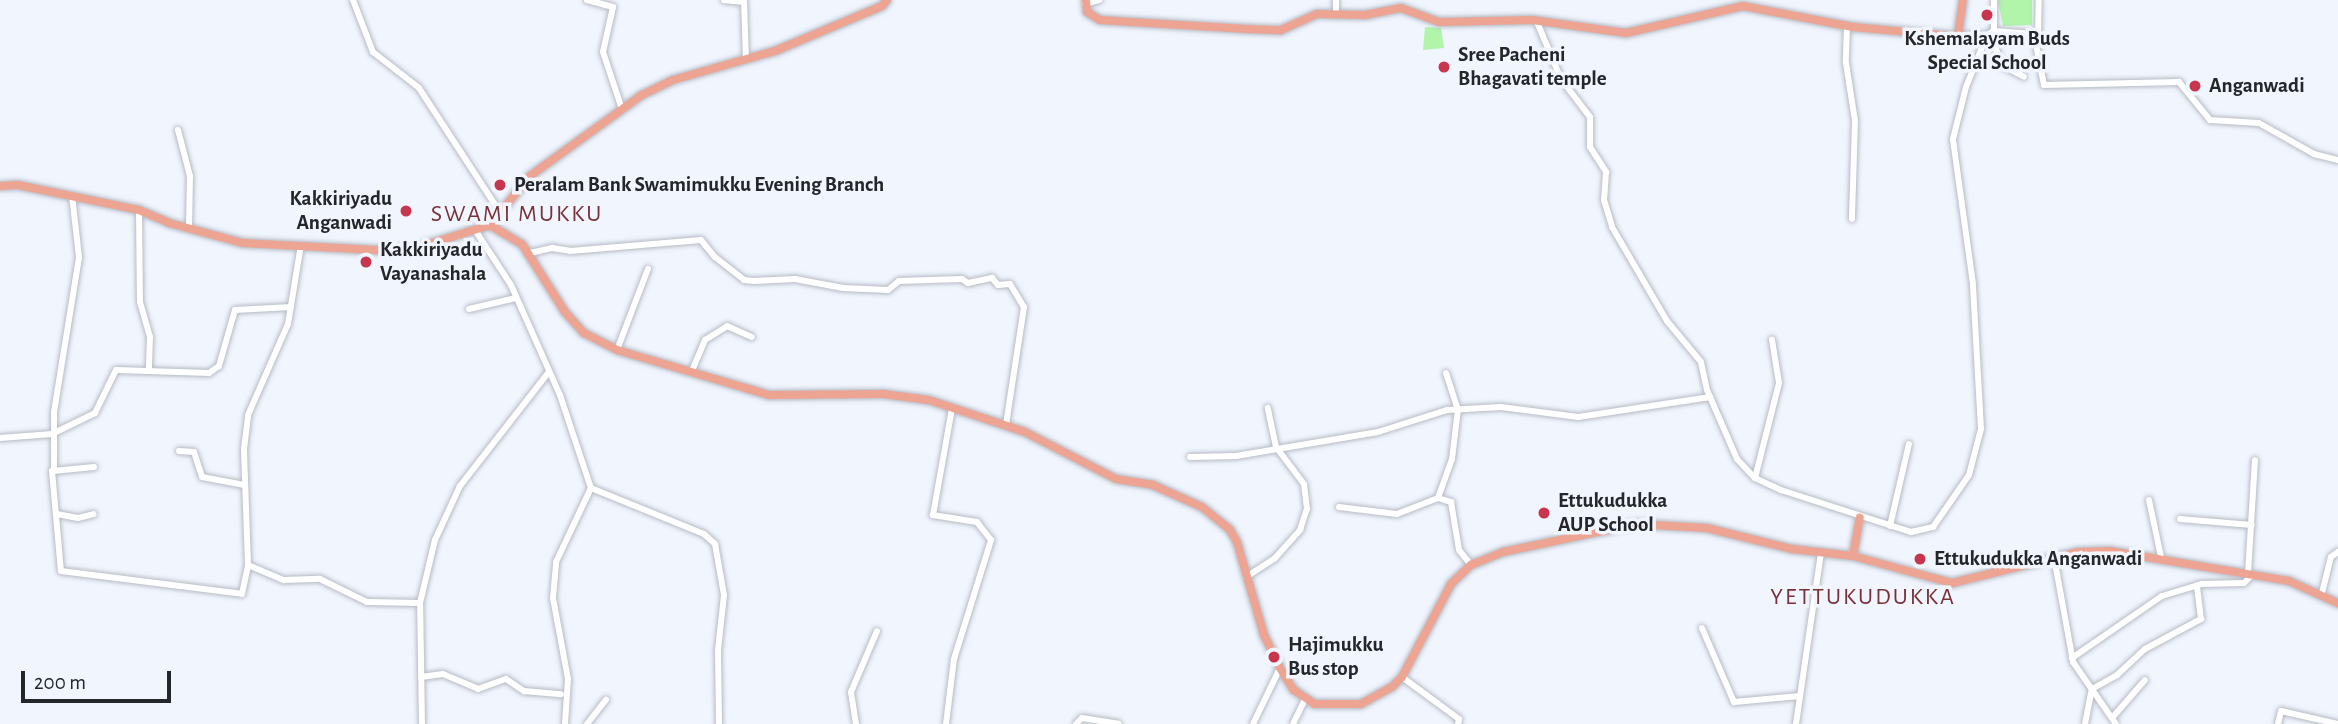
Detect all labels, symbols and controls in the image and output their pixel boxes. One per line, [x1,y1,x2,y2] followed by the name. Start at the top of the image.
[1979,7,1995,23] marker: Kshemalayam Buds Special School
[1904,26,2070,76] place label: Kshemalayam Buds Special School
[1458,42,1607,92] place label: Sree Pacheni Bhagavati temple
[1436,59,1452,75] marker: Sree Pacheni Bhagavati temple
[2209,73,2305,99] place label: Anganwadi
[2187,78,2203,94] marker: Anganwadi
[514,172,884,198] place label: Peralam Bank Swamimukku Evening Branch
[492,177,508,193] marker: Peralam Bank Swamimukku Evening Branch
[290,186,392,236] place label: Kakkiriyadu Anganwadi
[432,201,602,229] district label: SWAMI MUKKU
[398,203,414,219] marker: Kakkiriyadu Anganwadi
[380,237,486,287] place label: Kakkiriyadu Vayanashala
[358,254,374,270] marker: Kakkiriyadu Vayanashala
[1558,488,1667,538] place label: Ettukudukka AUP School
[1536,505,1552,521] marker: Ettukudukka AUP School
[1934,546,2142,572] place label: Ettukudukka Anganwadi
[1912,551,1928,567] marker: Ettukudukka Anganwadi
[1772,584,1954,612] district label: YETTUKUDUKKA
[1288,632,1384,682] place label: Hajimukku Bus stop
[1266,649,1282,665] marker: Hajimukku Bus stop
[24,658,175,702] scale bar
[34,672,86,693] text: 200 m

